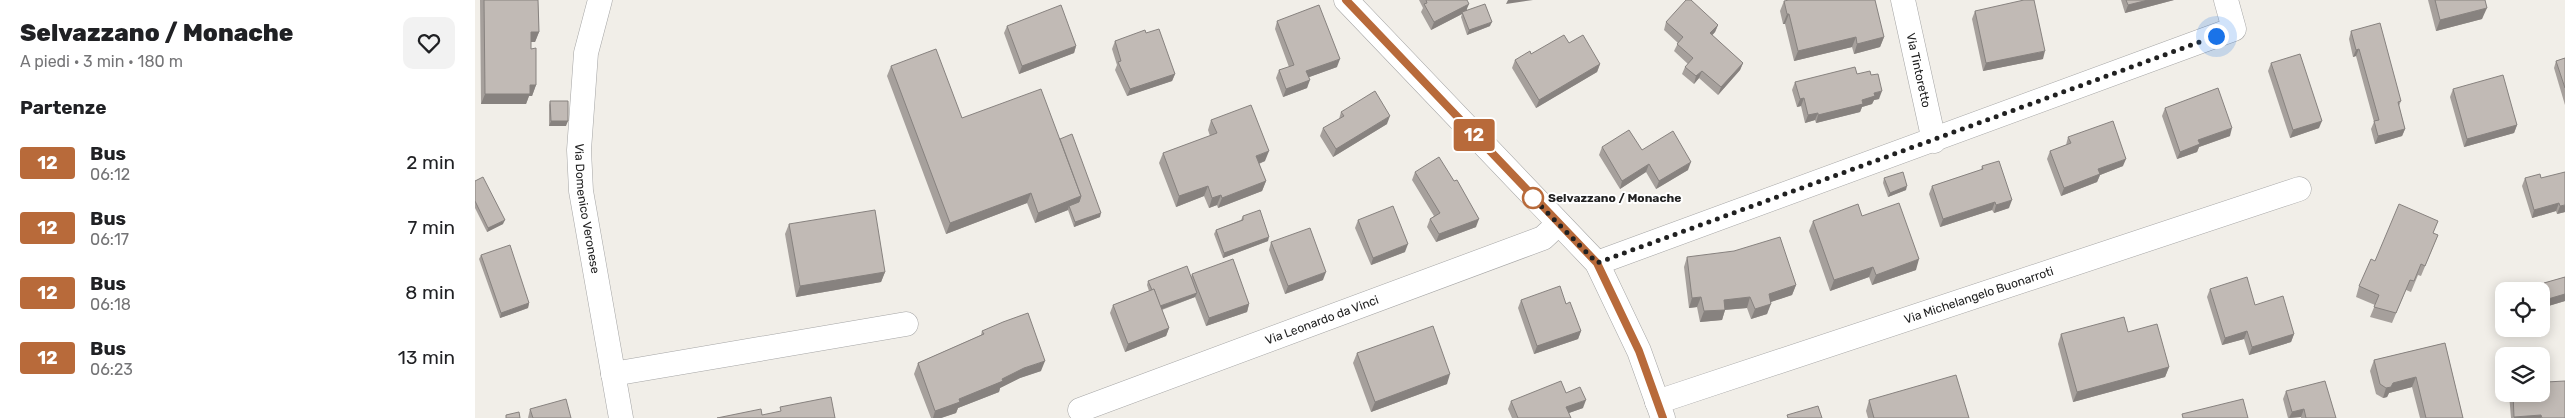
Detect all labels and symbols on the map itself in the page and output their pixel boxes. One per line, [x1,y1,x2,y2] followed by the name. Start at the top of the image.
[2204,24,2229,49] your location
[1903,32,1933,109] street label: Via Tintoretto
[1451,119,1497,151] line badge: 12
[572,143,602,275] street label: Via Domenico Veronese
[1522,187,1544,209] marker: Selvazzano / Monache
[1548,191,1681,205] place label: Selvazzano / Monache
[1902,264,2055,327] street label: Via Michelangelo Buonarroti
[1263,293,1381,348] street label: Via Leonardo da Vinci

